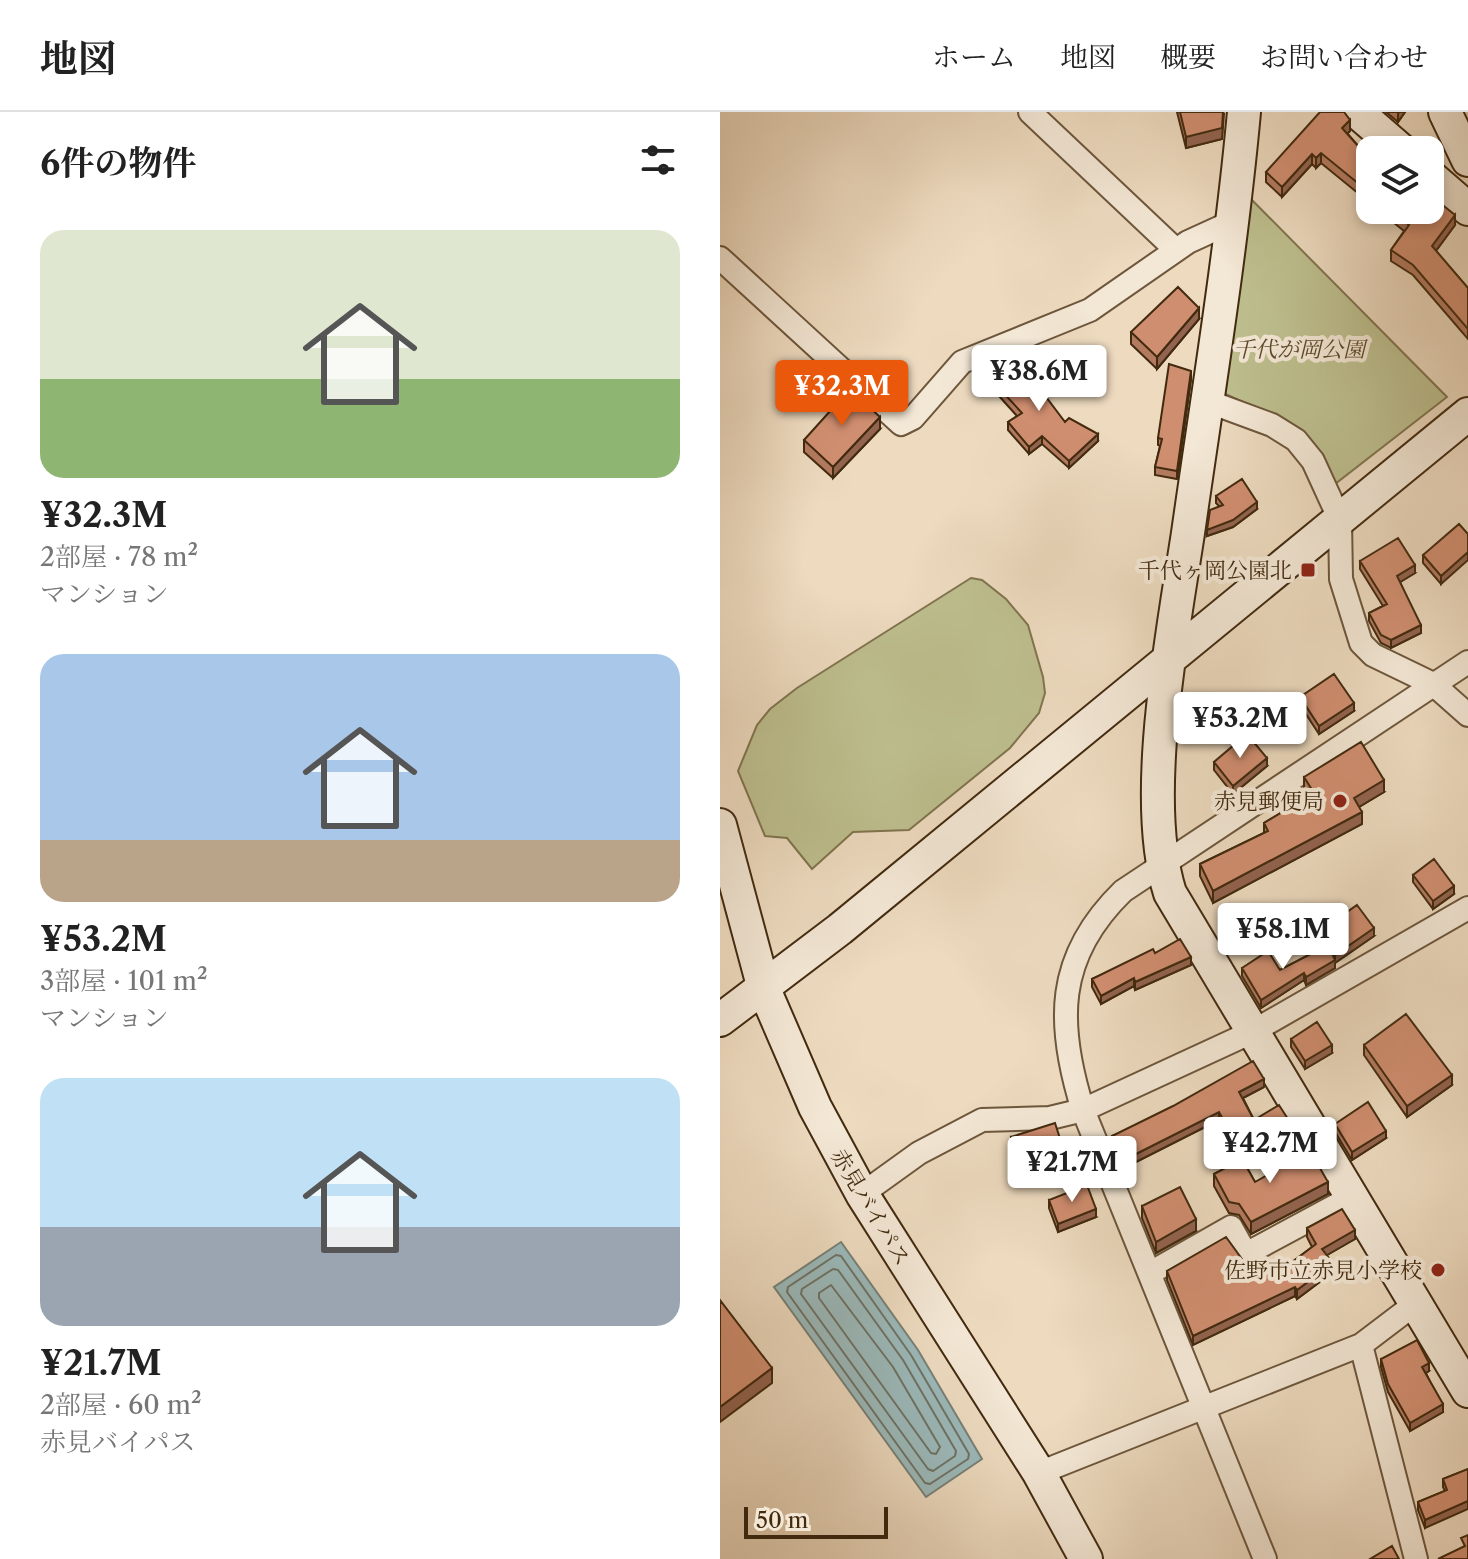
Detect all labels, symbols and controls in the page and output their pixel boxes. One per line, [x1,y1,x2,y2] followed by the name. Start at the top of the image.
[40,35,116,82] text: 地図
[932,40,1016,74] text: ホーム
[1060,40,1116,74] text: 地図
[1160,40,1216,74] text: 概要
[1260,40,1428,74] text: お問い合わせ
[1356,136,1444,224] map controls
[1356,136,1444,224] button: layers
[636,138,680,182] icon: filters
[40,142,196,184] text: 6件の物件
[288,282,432,426] icon: home
[1233,336,1368,363] park label: 千代が岡公園
[974,345,1104,413] pin: ¥38.6M
[990,355,1088,387] text: ¥38.6M
[777,360,907,428] pin: ¥32.3M
[793,370,891,402] text: ¥32.3M
[40,494,167,536] text: ¥32.3M
[40,541,198,573] text: 2部屋 · 78 m²
[1138,557,1292,584] place label: 千代ヶ岡公園北
[1299,561,1317,579] marker: 千代ヶ岡公園北
[40,578,169,610] text: マンション
[1175,692,1305,760] pin: ¥53.2M
[1191,702,1289,734] text: ¥53.2M
[288,706,432,850] icon: home
[1214,788,1324,815] place label: 赤見郵便局
[1331,792,1349,810] marker: 赤見郵便局
[1218,903,1348,971] pin: ¥58.1M
[1236,913,1330,945] text: ¥58.1M
[40,918,167,960] text: ¥53.2M
[40,965,208,997] text: 3部屋 · 101 m²
[40,1002,169,1034] text: マンション
[1205,1117,1335,1185] pin: ¥42.7M
[1222,1127,1318,1159] text: ¥42.7M
[288,1130,432,1274] icon: home
[1007,1136,1137,1204] pin: ¥21.7M
[825,1144,916,1271] street label: 赤見バイパス
[1026,1146,1118,1178] text: ¥21.7M
[1224,1257,1422,1284] place label: 佐野市立赤見小学校
[1429,1261,1447,1279] marker: 佐野市立赤見小学校
[40,1342,162,1384] text: ¥21.7M
[40,1389,202,1421] text: 2部屋 · 60 m²
[40,1426,195,1458] text: 赤見バイパス
[744,1503,888,1539] scale bar
[756,1507,808,1534] text: 50 m

